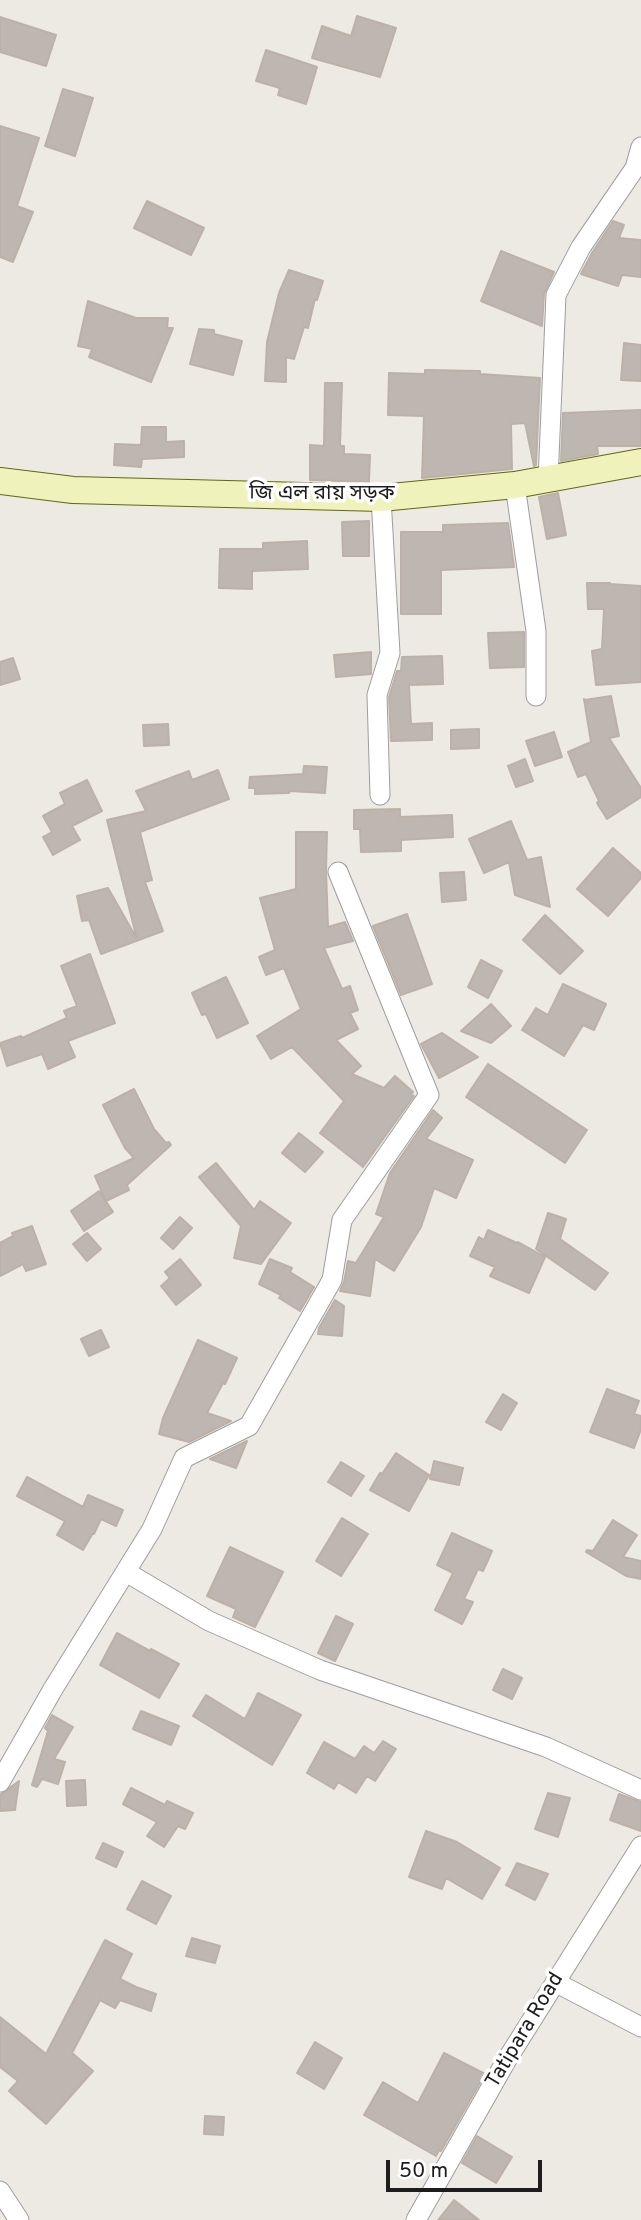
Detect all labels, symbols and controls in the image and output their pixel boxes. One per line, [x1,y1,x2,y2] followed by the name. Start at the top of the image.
[249,482,395,508] street label: জি এল রায় সড়ক
[482,1969,570,2093] street label: Tatipara Road
[389,2146,545,2190] scale bar
[399,2158,448,2185] text: 50 m

